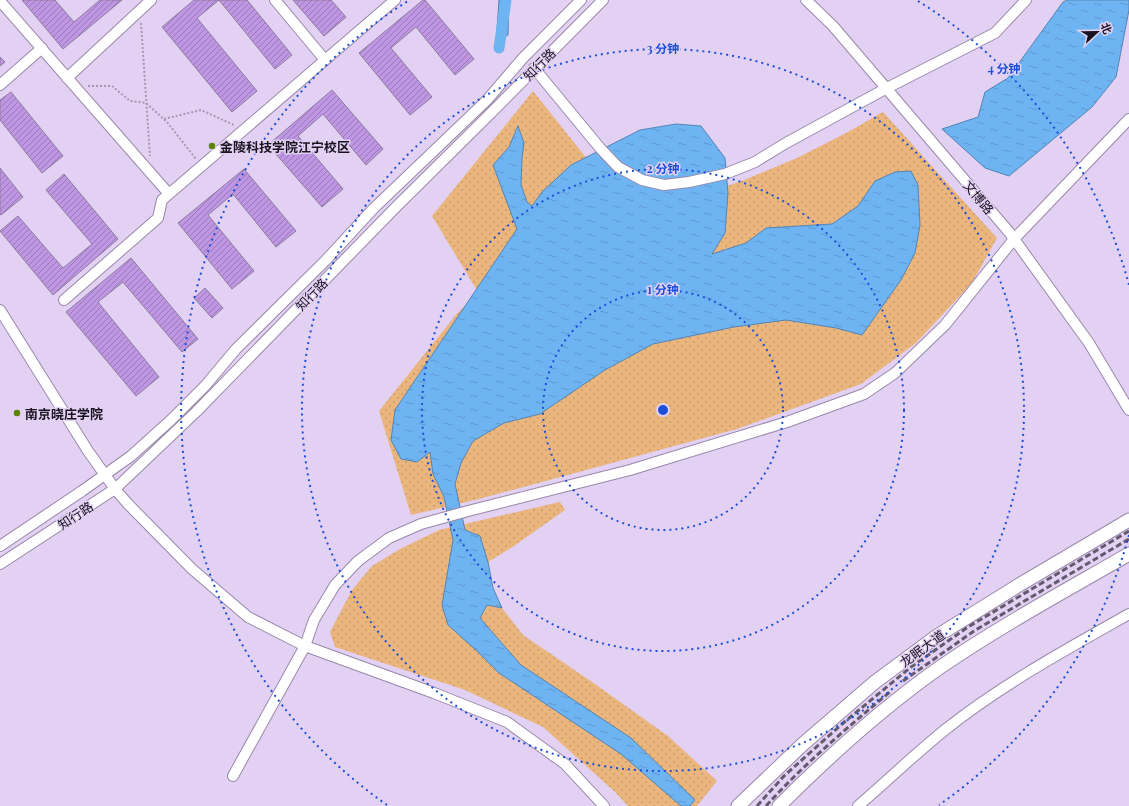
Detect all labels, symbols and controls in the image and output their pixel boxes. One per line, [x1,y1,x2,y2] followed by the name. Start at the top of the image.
[1077,12,1117,52] north arrow
[1098,20,1116,36] text: 北
[647,40,679,56] text: 3 分钟
[519,44,559,84] street label: 知行路
[987,60,1021,76] text: 4 分钟
[220,138,350,155] place label: 金陵科技学院江宁校区
[207,141,217,151] marker: 金陵科技学院江宁校区
[647,160,679,176] text: 2 分钟
[960,177,998,217] street label: 文博路
[291,274,331,314] street label: 知行路
[647,281,679,297] text: 1 分钟
[656,403,670,417] centre of rings
[25,405,103,422] place label: 南京晓庄学院
[12,408,22,418] marker: 南京晓庄学院
[54,497,96,533] street label: 知行路
[896,626,948,670] street label: 龙眠大道

